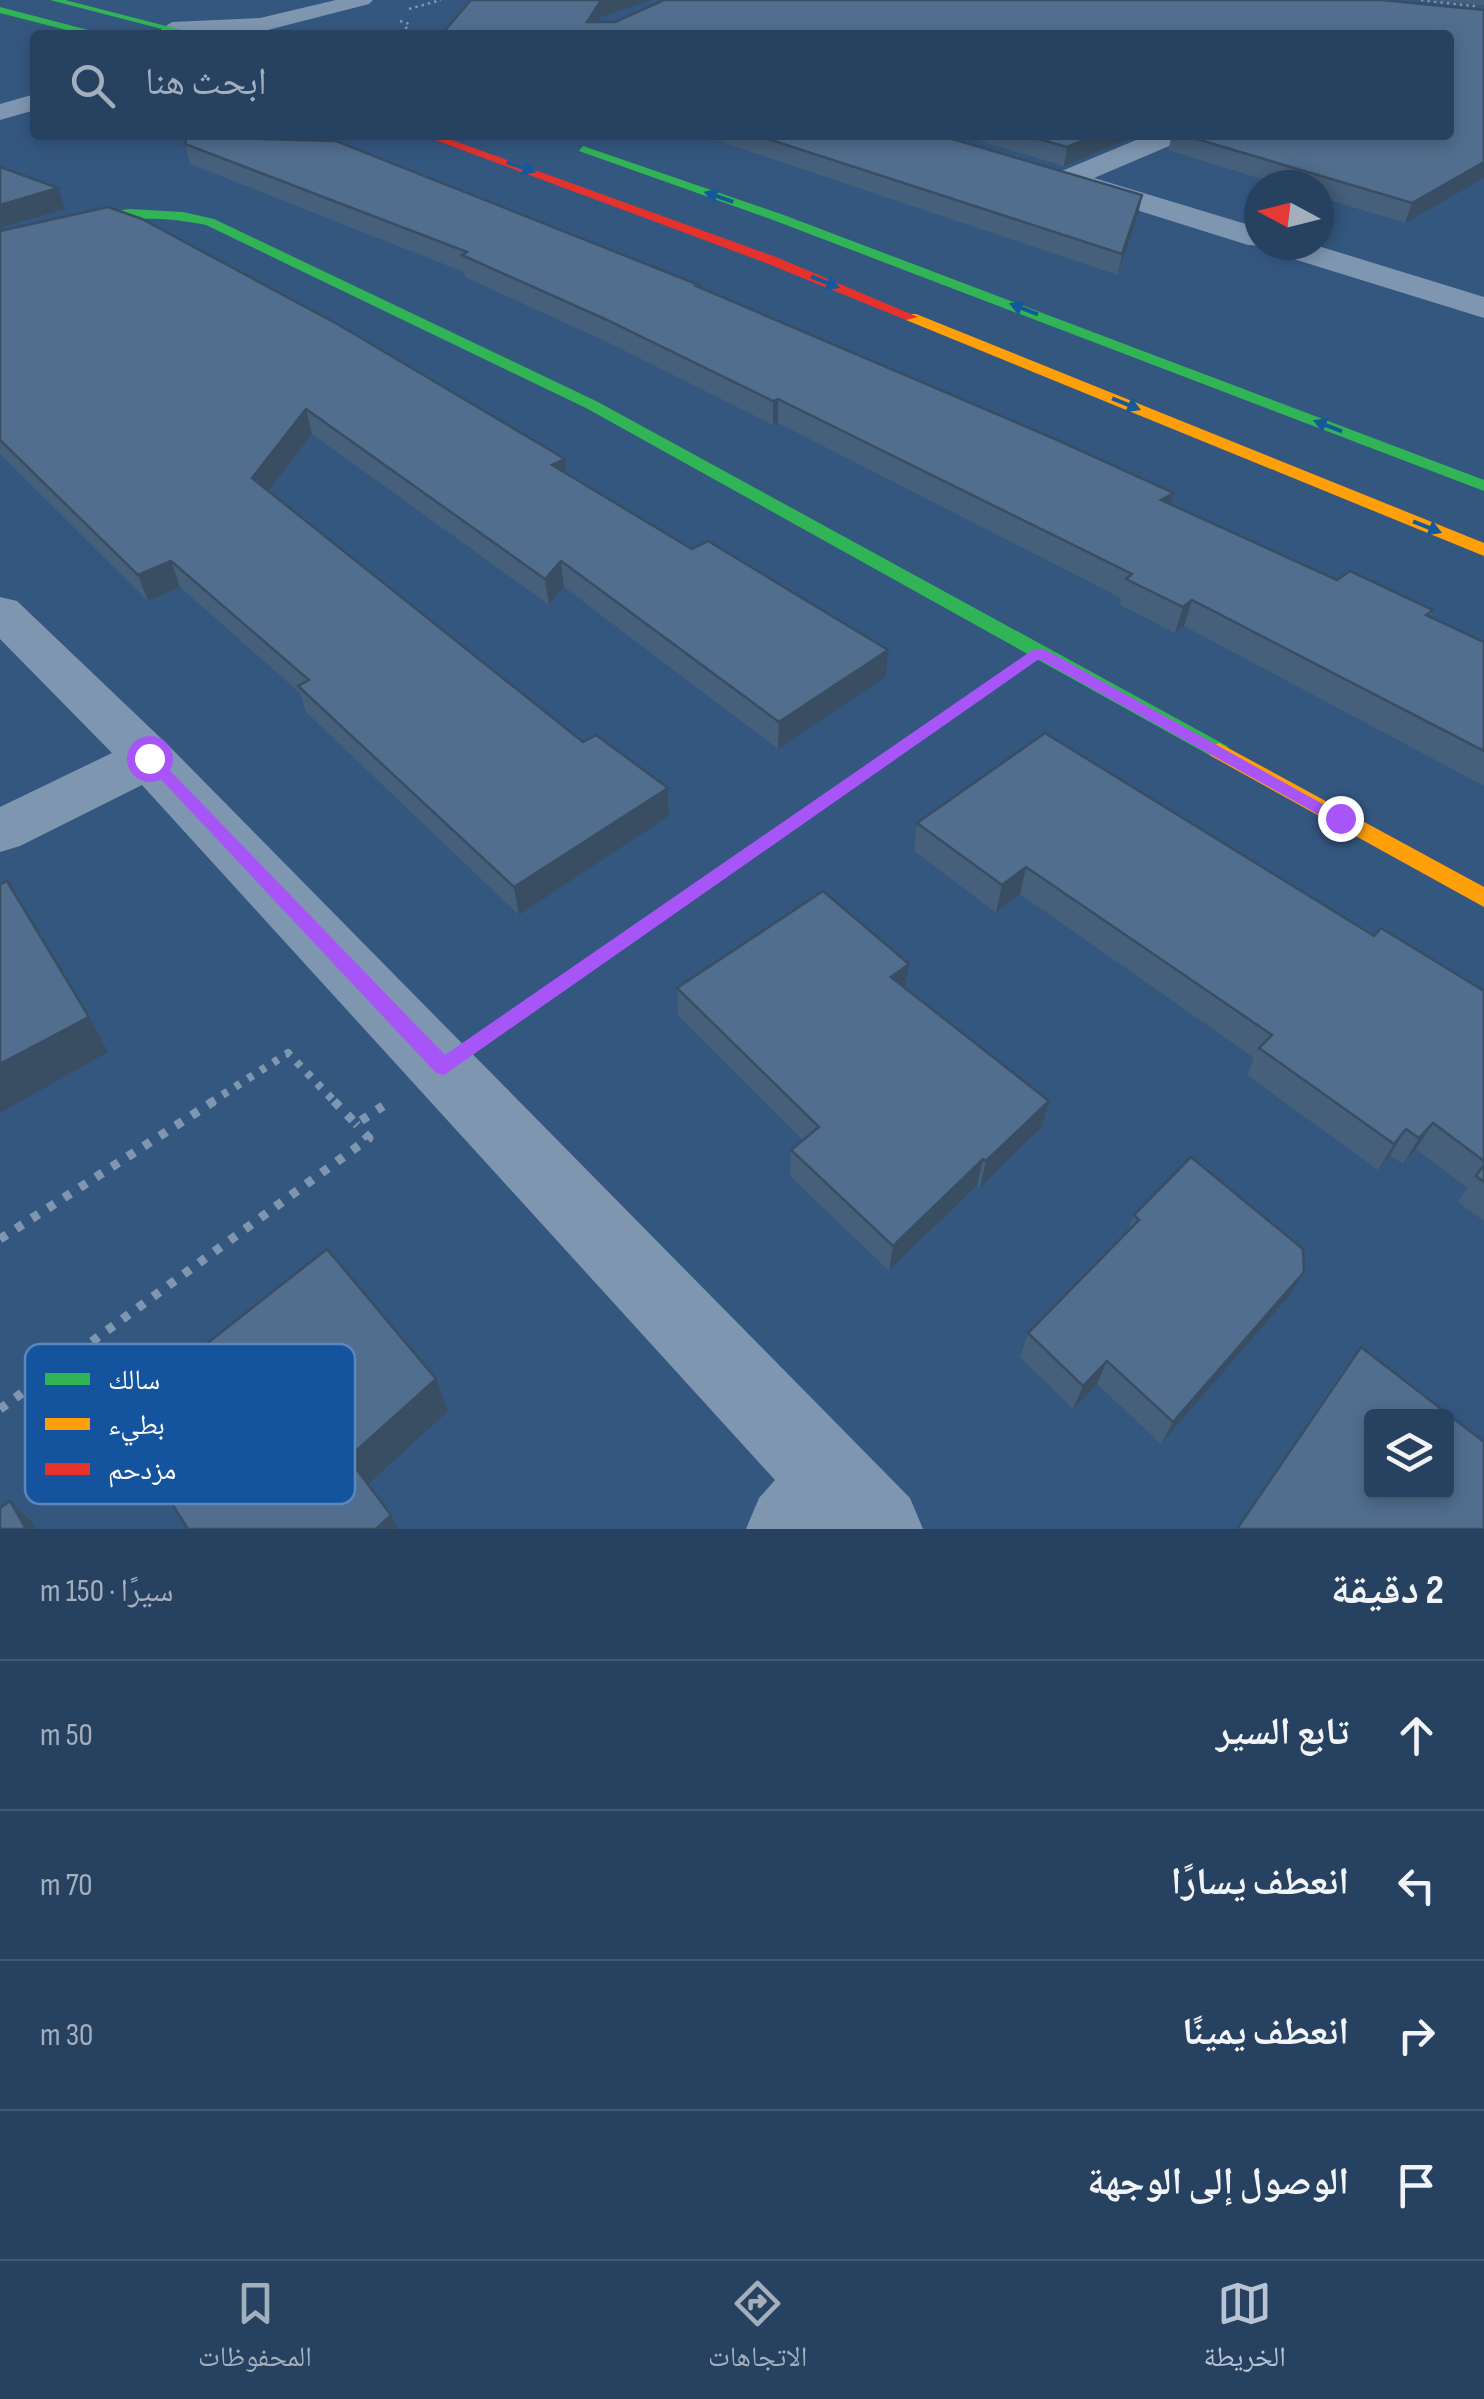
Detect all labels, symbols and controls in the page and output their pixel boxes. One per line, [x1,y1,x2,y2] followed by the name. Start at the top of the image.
[30,30,1454,140] search box
[65,58,120,113] icon: search
[145,60,267,105] text: ابحث هنا
[506,160,536,175] one-way arrow
[1244,170,1334,260] north arrow
[704,188,734,203] one-way arrow
[810,274,840,290] one-way arrow
[1009,301,1039,316] one-way arrow
[1111,396,1140,412] one-way arrow
[1312,417,1342,433] one-way arrow
[1412,519,1442,535] one-way arrow
[127,736,173,782] route start
[1318,796,1364,842] route end
[25,1344,355,1504] legend
[108,1364,160,1397] text: سالك
[108,1409,165,1447] text: بطيء
[1364,1409,1454,1499] map controls
[1364,1409,1454,1499] button: layers
[108,1454,176,1488] text: مزدحم
[1331,1565,1444,1616] text: 2 دقيقة
[40,1572,174,1611] text: سيرًا · 150 m
[1389,1708,1444,1763] icon: ahead
[1216,1710,1349,1755] text: تابع السير
[40,1716,93,1755] text: 50 m
[1389,1858,1444,1913] icon: left
[1171,1860,1349,1905] text: انعطف يسارًا
[40,1866,93,1905] text: 70 m
[1389,2008,1444,2063] icon: right
[1182,2010,1349,2055] text: انعطف يمينًا
[40,2016,93,2055] text: 30 m
[1389,2158,1444,2213] icon: arrive
[1087,2160,1349,2205] text: الوصول إلى الوجهة
[198,2276,312,2384] tab: المحفوظات
[708,2276,807,2384] tab: الاتجاهات
[1204,2276,1286,2384] tab: الخريطة

